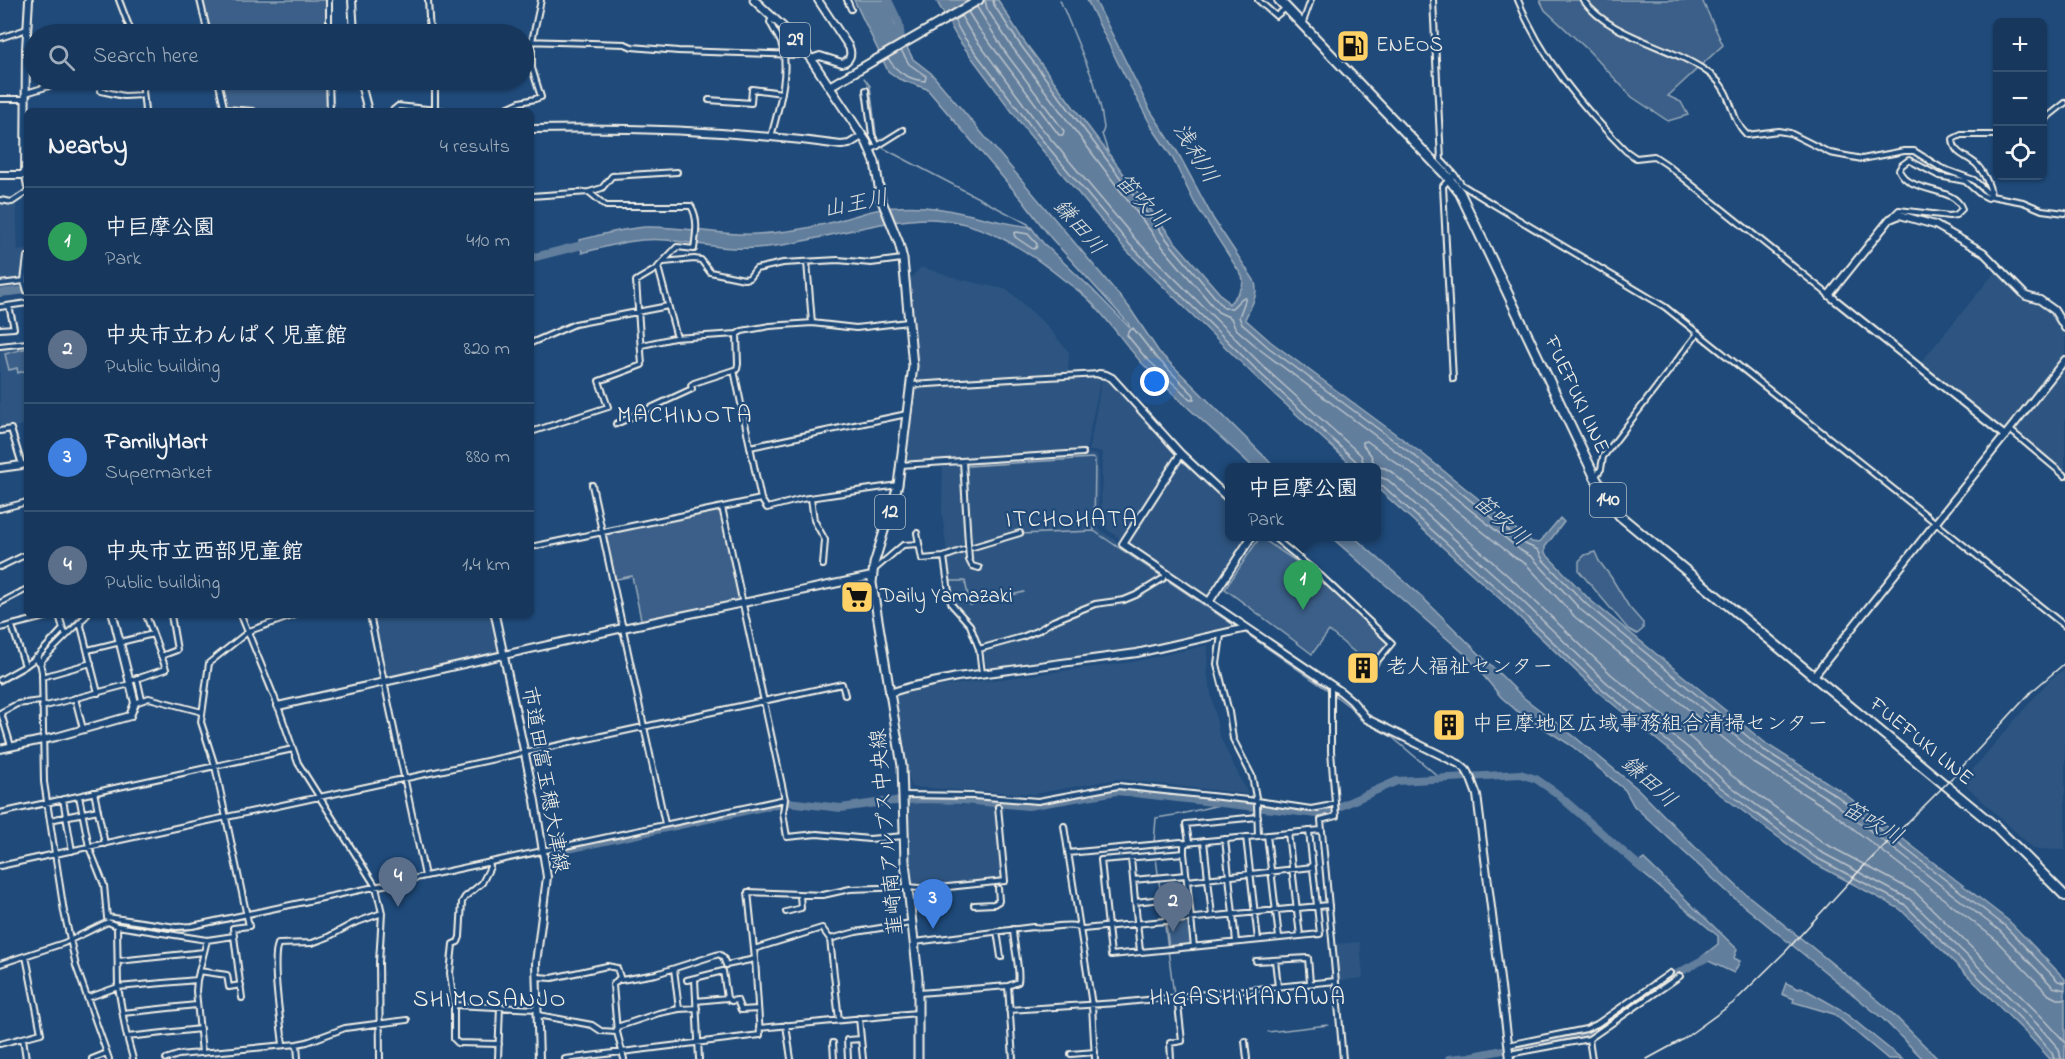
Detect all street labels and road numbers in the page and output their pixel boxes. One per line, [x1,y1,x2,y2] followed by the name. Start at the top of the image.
[780,23,810,57] road number: 29
[1535,330,1616,459] street label: FUEFUKI LINE
[1590,483,1626,517] road number: 140
[875,495,905,529] road number: 12
[513,684,575,876] street label: 市道田富玉穂大津線
[1862,690,1980,793] street label: FUEFUKI LINE
[864,727,912,937] street label: 韮崎南アルプス中央線

